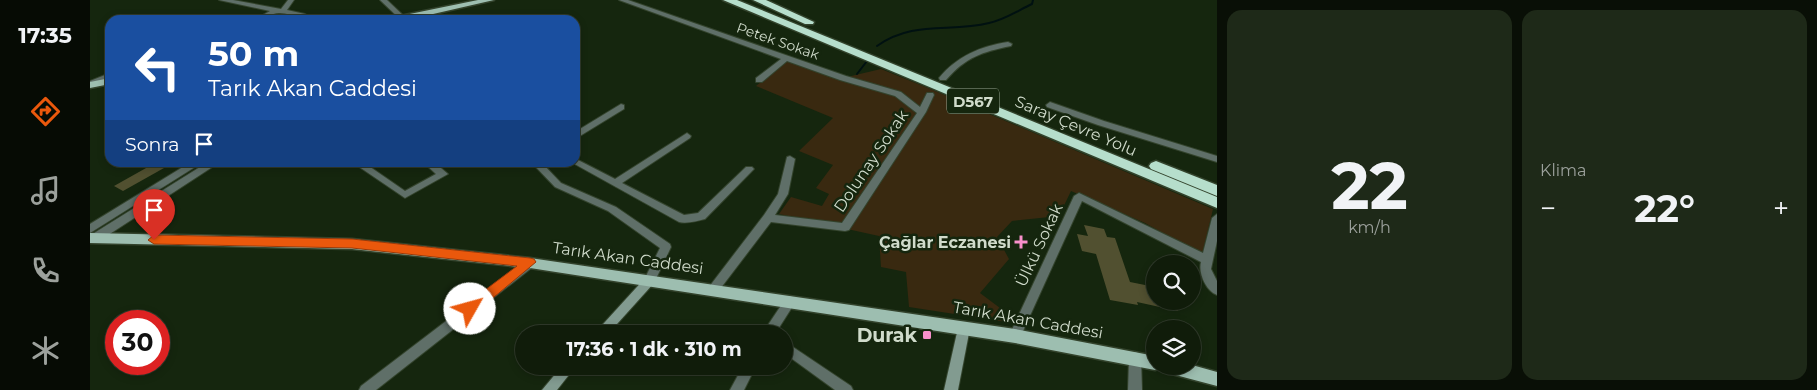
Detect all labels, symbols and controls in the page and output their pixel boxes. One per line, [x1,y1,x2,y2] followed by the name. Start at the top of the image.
[734,18,822,64] street label: Petek Sokak
[18,22,72,49] text: 17:35
[208,32,299,75] text: 50 m
[125,35,190,100] icon: left
[208,75,417,102] text: Tarık Akan Caddesi
[947,88,999,114] road number: D567
[1012,92,1140,160] street label: Saray Çevre Yolu
[28,94,63,129] icon: directions
[830,106,913,216] street label: Dolunay Sokak
[190,130,218,158] icon: arrive
[125,133,180,156] text: Sonra
[1331,146,1408,225] text: 22
[1540,161,1586,180] text: Klima
[28,173,63,208] icon: music
[1634,185,1695,232] text: 22°
[133,189,175,240] pin
[1540,191,1556,225] text: −
[1773,191,1789,225] text: +
[140,196,168,224] icon: arrive
[1011,200,1067,290] street label: Ülkü Sokak
[1348,218,1391,237] text: km/h
[879,233,1011,252] place label: Çağlar Eczanesi
[1015,236,1027,248] marker: Çağlar Eczanesi
[551,238,705,278] street label: Tarık Akan Caddesi
[28,253,63,288] icon: phone
[1146,255,1201,375] map controls
[1146,255,1201,310] button: search
[443,282,495,334] position arrow
[952,297,1104,343] street label: Tarık Akan Caddesi
[105,310,170,375] speed limit sign: 30
[1146,320,1201,375] button: layers
[857,324,918,347] place label: Durak
[921,329,933,341] marker: Durak
[28,333,63,368] icon: climate
[566,338,742,361] text: 17:36 · 1 dk · 310 m

